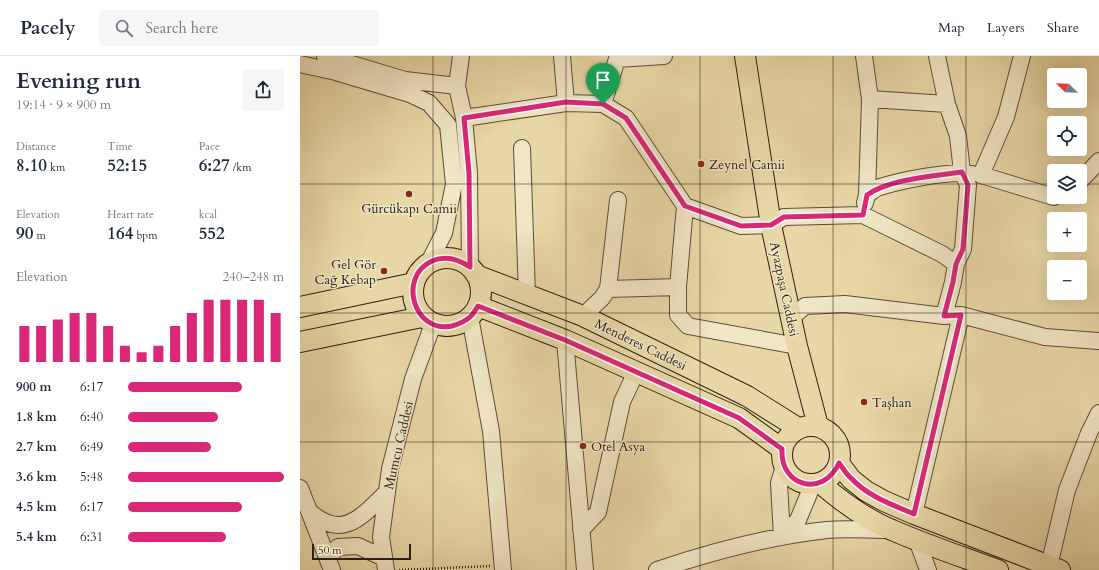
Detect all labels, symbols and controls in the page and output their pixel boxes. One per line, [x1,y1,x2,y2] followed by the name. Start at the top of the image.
[99,10,379,46] search box
[20,15,75,41] text: Pacely
[113,17,135,39] icon: search
[145,18,218,38] text: Search here
[938,18,965,37] text: Map
[987,18,1025,37] text: Layers
[1047,18,1079,37] text: Share
[586,63,620,104] pin
[16,66,141,96] text: Evening run
[1047,68,1087,108] north arrow
[1047,68,1087,300] map controls
[242,69,284,111] button: share
[592,69,614,91] icon: arrive
[16,96,111,114] text: 19:14 · 9 × 900 m
[1047,116,1087,156] button: locate
[16,139,56,154] text: Distance
[107,139,133,154] text: Time
[199,139,220,154] text: Pace
[16,154,47,177] text: 8.10
[107,154,147,177] text: 52:15
[199,154,230,177] text: 6:27
[709,156,785,174] place label: Zeynel Camii
[696,159,706,169] marker: Zeynel Camii
[47,160,65,175] text: km
[230,160,251,175] text: /km
[1047,164,1087,204] button: layers
[404,189,414,199] marker: Gürcükapı Camii
[361,200,457,218] place label: Gürcükapı Camii
[16,207,60,222] text: Elevation
[107,207,154,222] text: Heart rate
[199,207,217,222] text: kcal
[1047,212,1087,252] button: +
[16,222,33,245] text: 90
[107,222,133,245] text: 164
[199,222,225,245] text: 552
[33,228,46,243] text: m
[133,228,157,243] text: bpm
[765,240,803,339] street label: Ayazpaşa Caddesi
[315,256,376,289] place label: Gel Gör Cağ Kebap
[1047,260,1087,300] button: −
[379,266,389,276] marker: Gel Gör Cağ Kebap
[16,268,68,286] text: Elevation
[222,268,284,286] text: 240–248 m
[592,315,690,375] street label: Menderes Caddesi
[16,378,51,396] text: 900 m
[80,378,103,396] text: 6:17
[872,394,912,412] place label: Taşhan
[859,397,869,407] marker: Taşhan
[380,399,418,491] street label: Mumcu Caddesi
[16,408,57,426] text: 1.8 km
[80,408,103,426] text: 6:40
[16,438,57,456] text: 2.7 km
[80,438,103,456] text: 6:49
[591,438,646,456] place label: Otel Asya
[578,441,588,451] marker: Otel Asya
[16,468,57,486] text: 3.6 km
[80,468,103,486] text: 5:48
[16,498,57,516] text: 4.5 km
[80,498,103,516] text: 6:17
[16,528,57,546] text: 5.4 km
[80,528,103,546] text: 6:31
[312,542,411,561] scale bar
[318,543,342,558] text: 50 m

